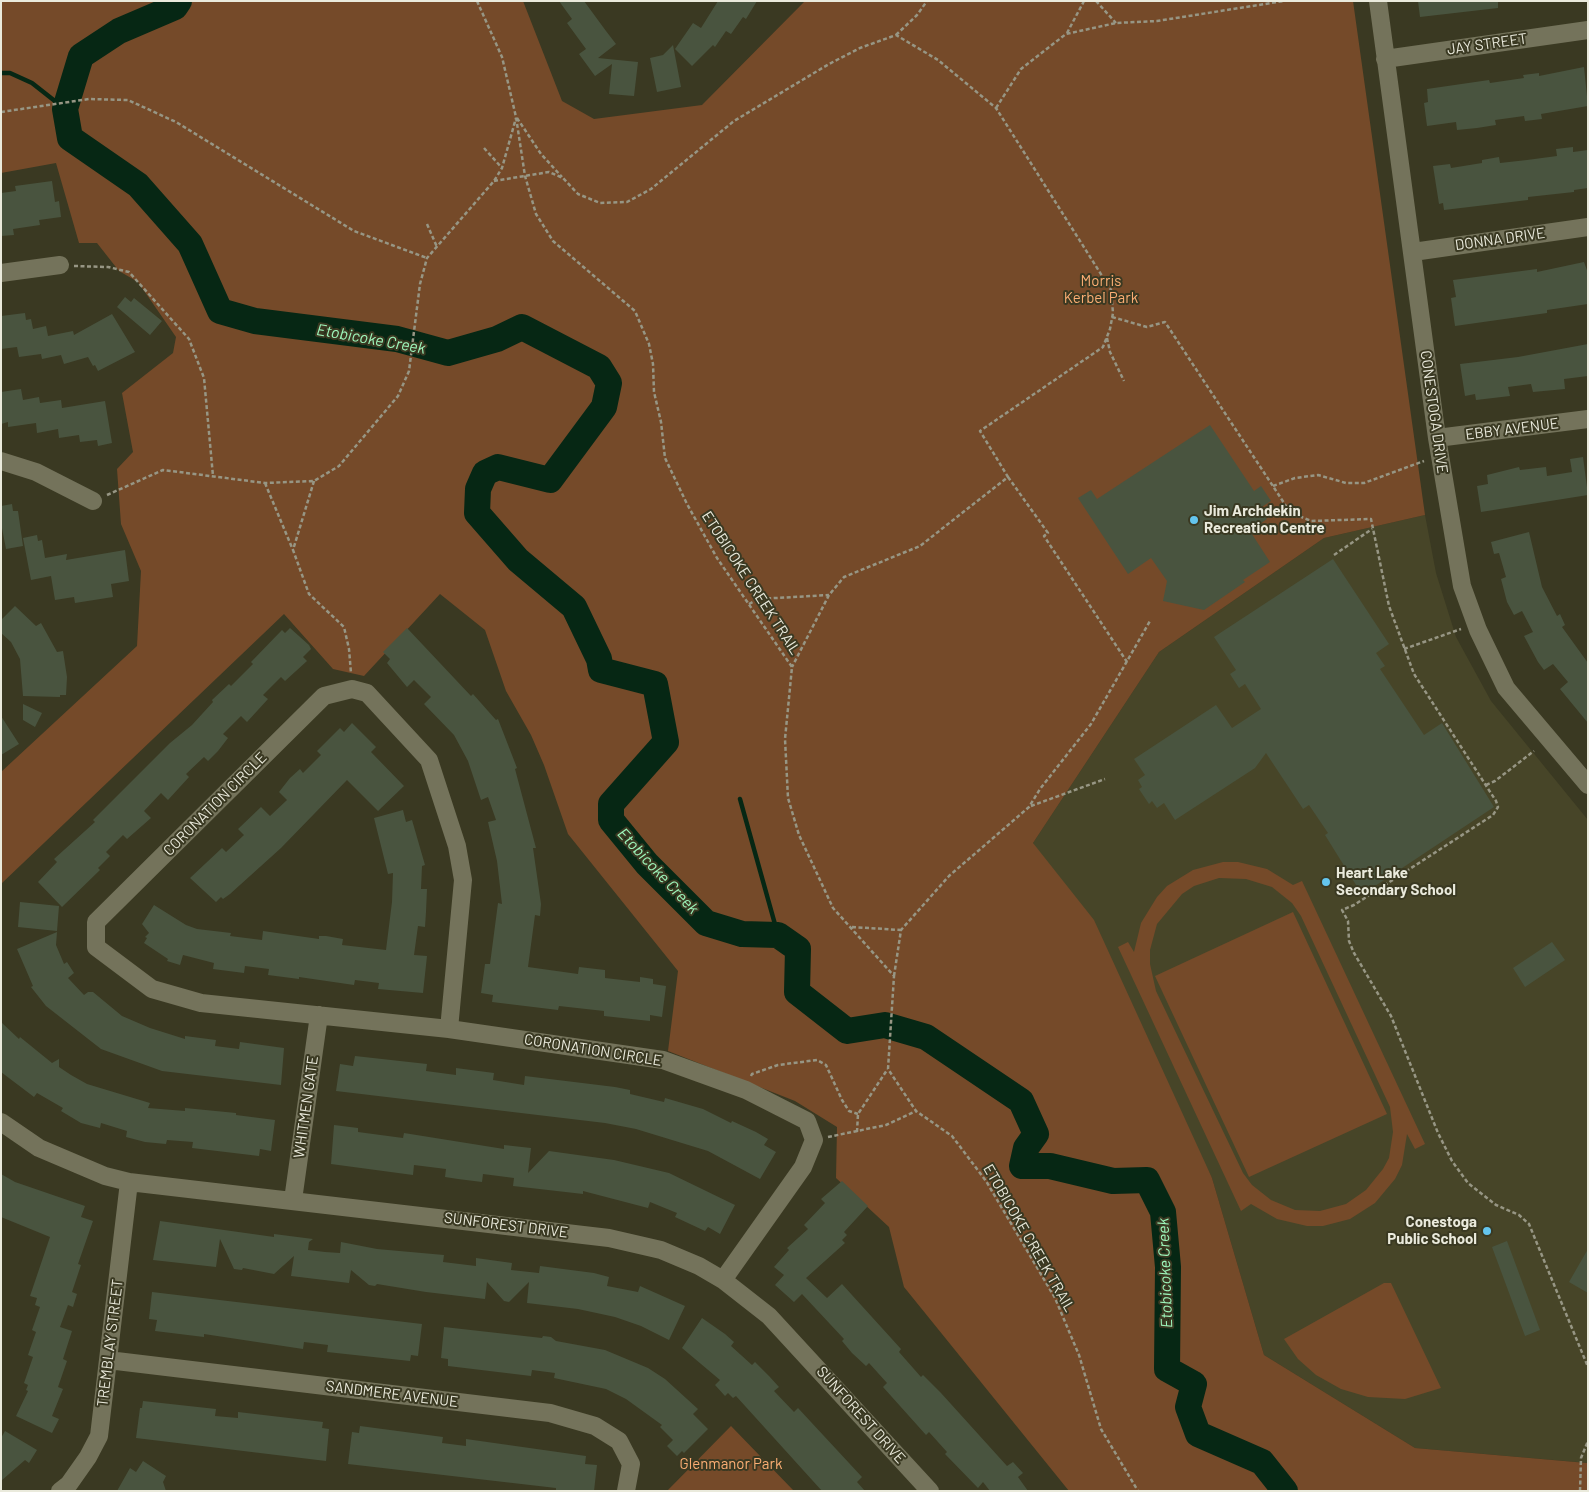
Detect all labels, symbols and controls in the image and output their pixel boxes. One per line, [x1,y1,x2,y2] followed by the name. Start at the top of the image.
[1446,29,1528,59] street label: JAY STREET
[1454,224,1546,254] street label: DONNA DRIVE
[1064,272,1138,307] park label: Morris Kerbel Park
[315,320,427,358] water label: Etobicoke Creek
[1416,349,1452,475] street label: CONESTOGA DRIVE
[1464,414,1560,444] street label: EBBY AVENUE
[1204,502,1325,537] place label: Jim Archdekin Recreation Centre
[698,508,804,658] street label: ETOBICOKE CREEK TRAIL
[1188,514,1200,526] marker: Jim Archdekin Recreation Centre
[160,749,270,859] street label: CORONATION CIRCLE
[613,824,703,918] water label: Etobicoke Creek
[1336,864,1456,899] place label: Heart Lake Secondary School
[1320,876,1332,888] marker: Heart Lake Secondary School
[523,1030,663,1070] street label: CORONATION CIRCLE
[290,1055,322,1159] street label: WHITMEN GATE
[979,1161,1079,1315] street label: ETOBICOKE CREEK TRAIL
[443,1208,569,1242] street label: SUNFOREST DRIVE
[1387,1213,1477,1248] place label: Conestoga Public School
[1153,1218,1177,1328] water label: Etobicoke Creek
[1481,1225,1493,1237] marker: Conestoga Public School
[93,1278,127,1408] street label: TREMBLAY STREET
[813,1363,909,1467] street label: SUNFOREST DRIVE
[325,1377,459,1411] street label: SANDMERE AVENUE
[680,1455,782,1473] park label: Glenmanor Park

